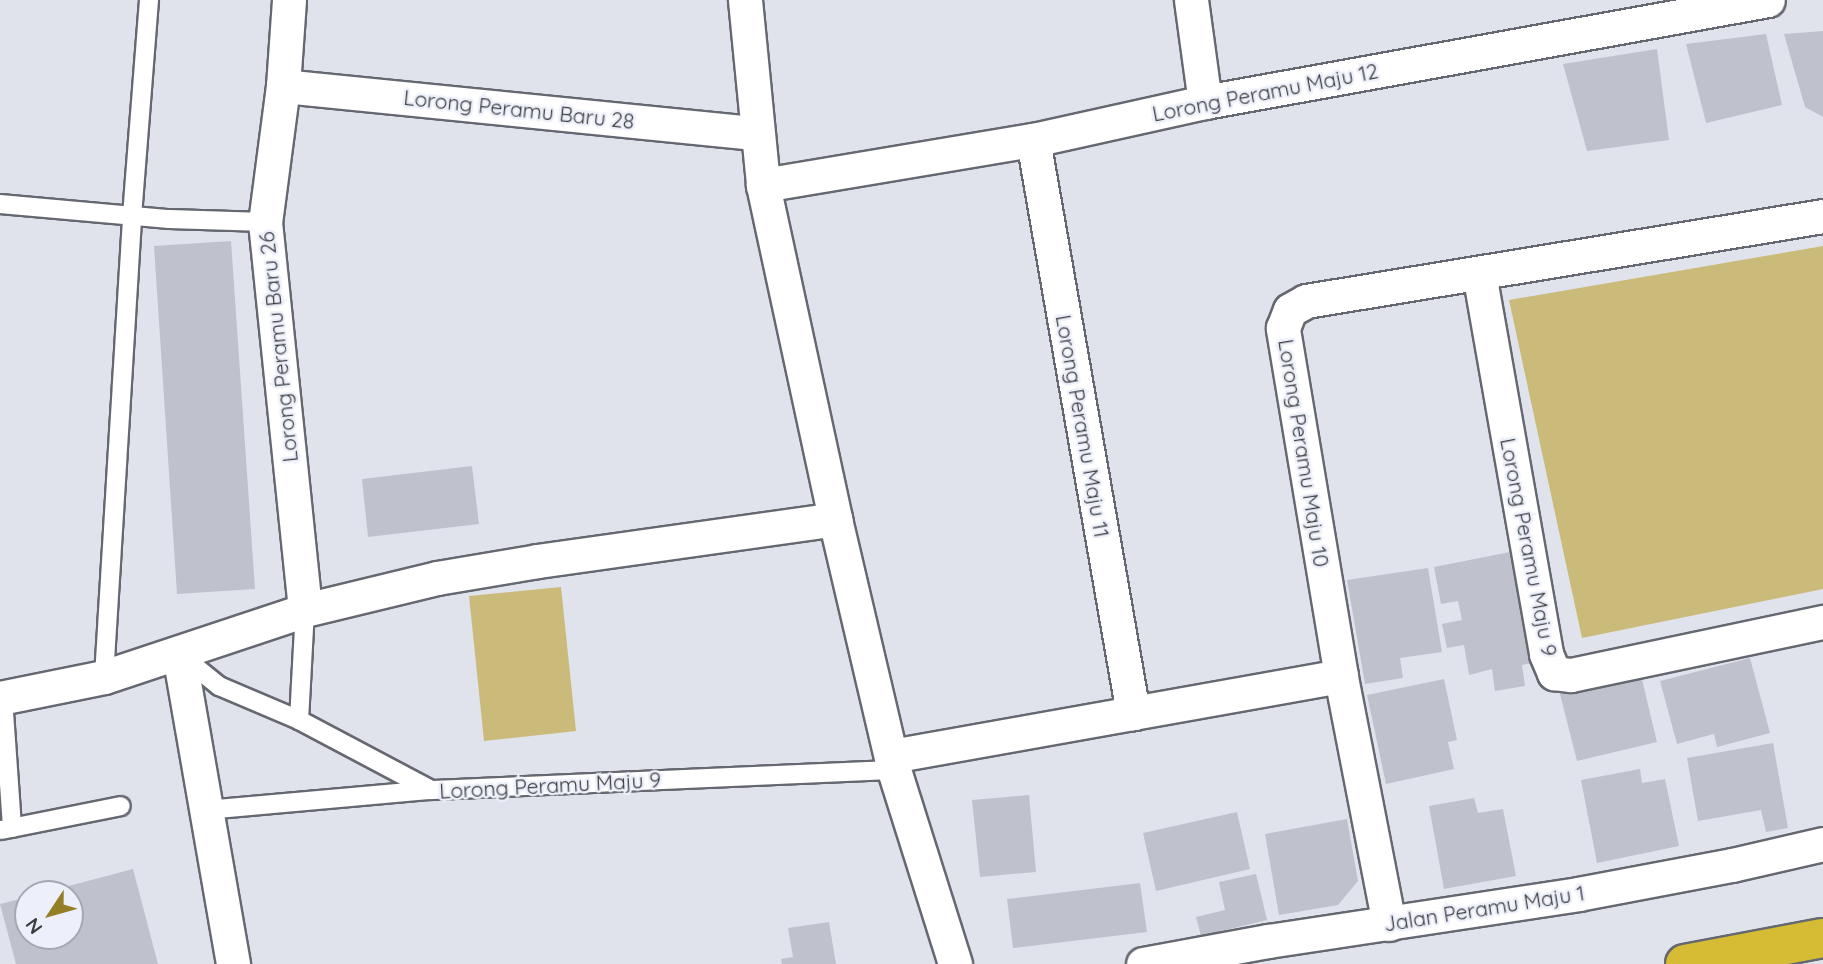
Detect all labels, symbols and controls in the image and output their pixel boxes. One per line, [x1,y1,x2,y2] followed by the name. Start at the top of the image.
[1150,58,1380,126] street label: Lorong Peramu Maju 12
[402,84,636,134] street label: Lorong Peramu Baru 28
[253,230,303,464] street label: Lorong Peramu Baru 26
[1051,313,1115,539] street label: Lorong Peramu Maju 11
[1274,337,1334,569] street label: Lorong Peramu Maju 10
[1495,436,1563,658] street label: Lorong Peramu Maju 9
[439,767,661,803] street label: Lorong Peramu Maju 9
[14,880,84,950] north arrow
[1382,880,1586,936] street label: Jalan Peramu Maju 1
[20,913,47,939] text: N

